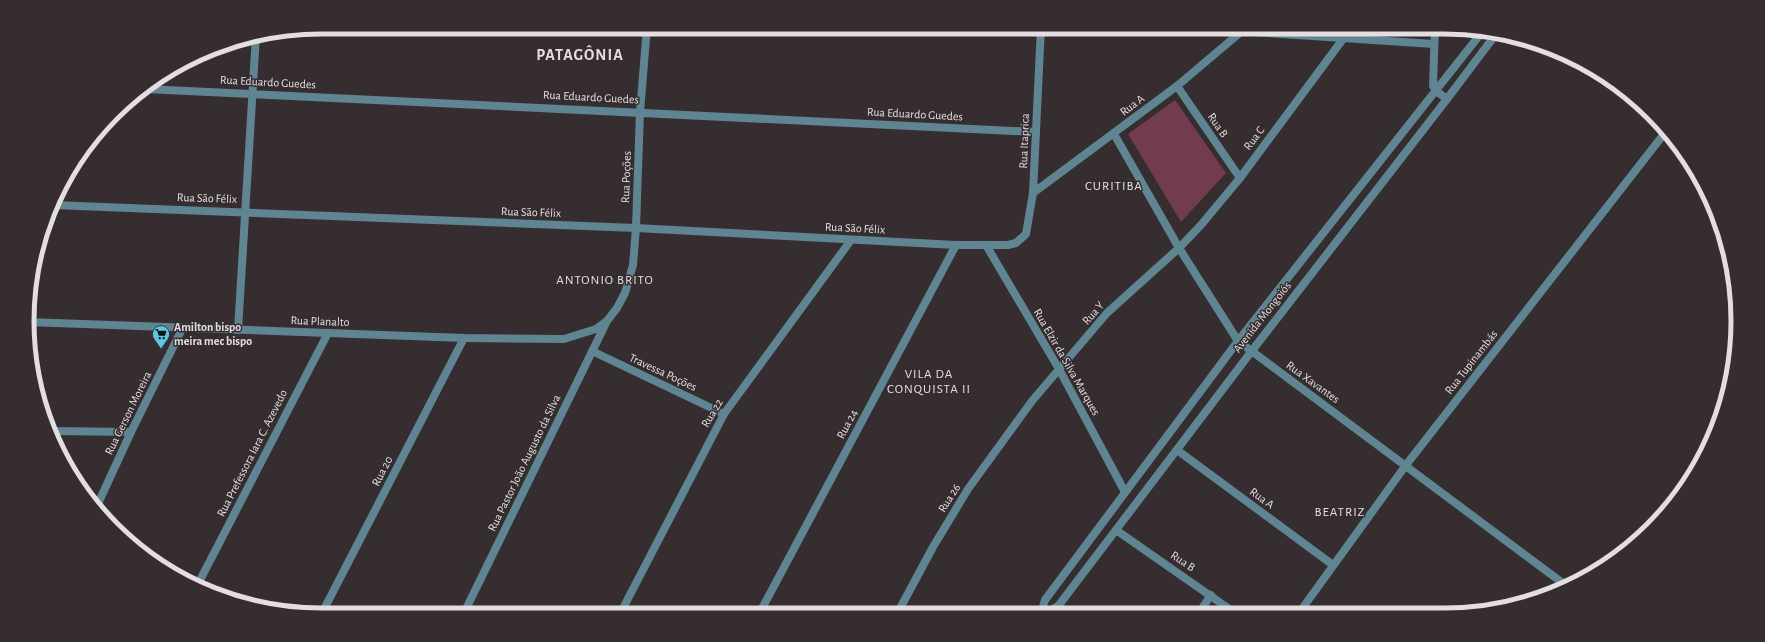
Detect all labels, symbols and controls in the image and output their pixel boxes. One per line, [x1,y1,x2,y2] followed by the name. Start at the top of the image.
[536,45,624,63] district label: PATAGÔNIA
[220,73,316,91] street label: Rua Eduardo Guedes
[543,88,639,106] street label: Rua Eduardo Guedes
[1118,92,1146,118] street label: Rua A
[867,105,963,123] street label: Rua Eduardo Guedes
[1206,111,1230,139] street label: Rua B
[1017,113,1031,169] street label: Rua Itaprica
[1241,124,1267,152] street label: Rua C
[619,151,633,203] street label: Rua Poções
[1085,180,1143,193] district label: CURITIBA
[177,191,237,205] street label: Rua São Félix
[501,205,561,219] street label: Rua São Félix
[825,220,885,236] street label: Rua São Félix
[556,274,654,287] district label: ANTONIO BRITO
[1231,279,1293,355] street label: Avenida Mongoiós
[1080,299,1107,327] street label: Rua Y
[1032,307,1102,417] street label: Rua Elzir da Silva Marques
[290,314,350,328] street label: Rua Planalto
[174,321,252,347] place label: Amilton bispo meira mec bispo
[151,324,171,349] supermarket icon: Amilton bispo meira mec bispo
[1442,328,1500,396] street label: Rua Tupinambás
[627,351,699,393] street label: Travessa Poções
[1284,359,1342,405] street label: Rua Xavantes
[887,368,971,396] district label: VILA DA CONQUISTA II
[103,369,154,457] street label: Rua Gerson Moreira
[215,387,289,518] street label: Rua Prefessora Iara C. Azevedo
[486,392,563,533] street label: Rua Pastor João Augusto da Silva
[699,396,725,429] street label: Rua 22
[834,407,860,441] street label: Rua 24
[369,454,395,488] street label: Rua 20
[936,481,963,514] street label: Rua 26
[1248,485,1276,511] street label: Rua A
[1315,506,1365,519] district label: BEATRIZ
[1169,549,1197,573] street label: Rua B

